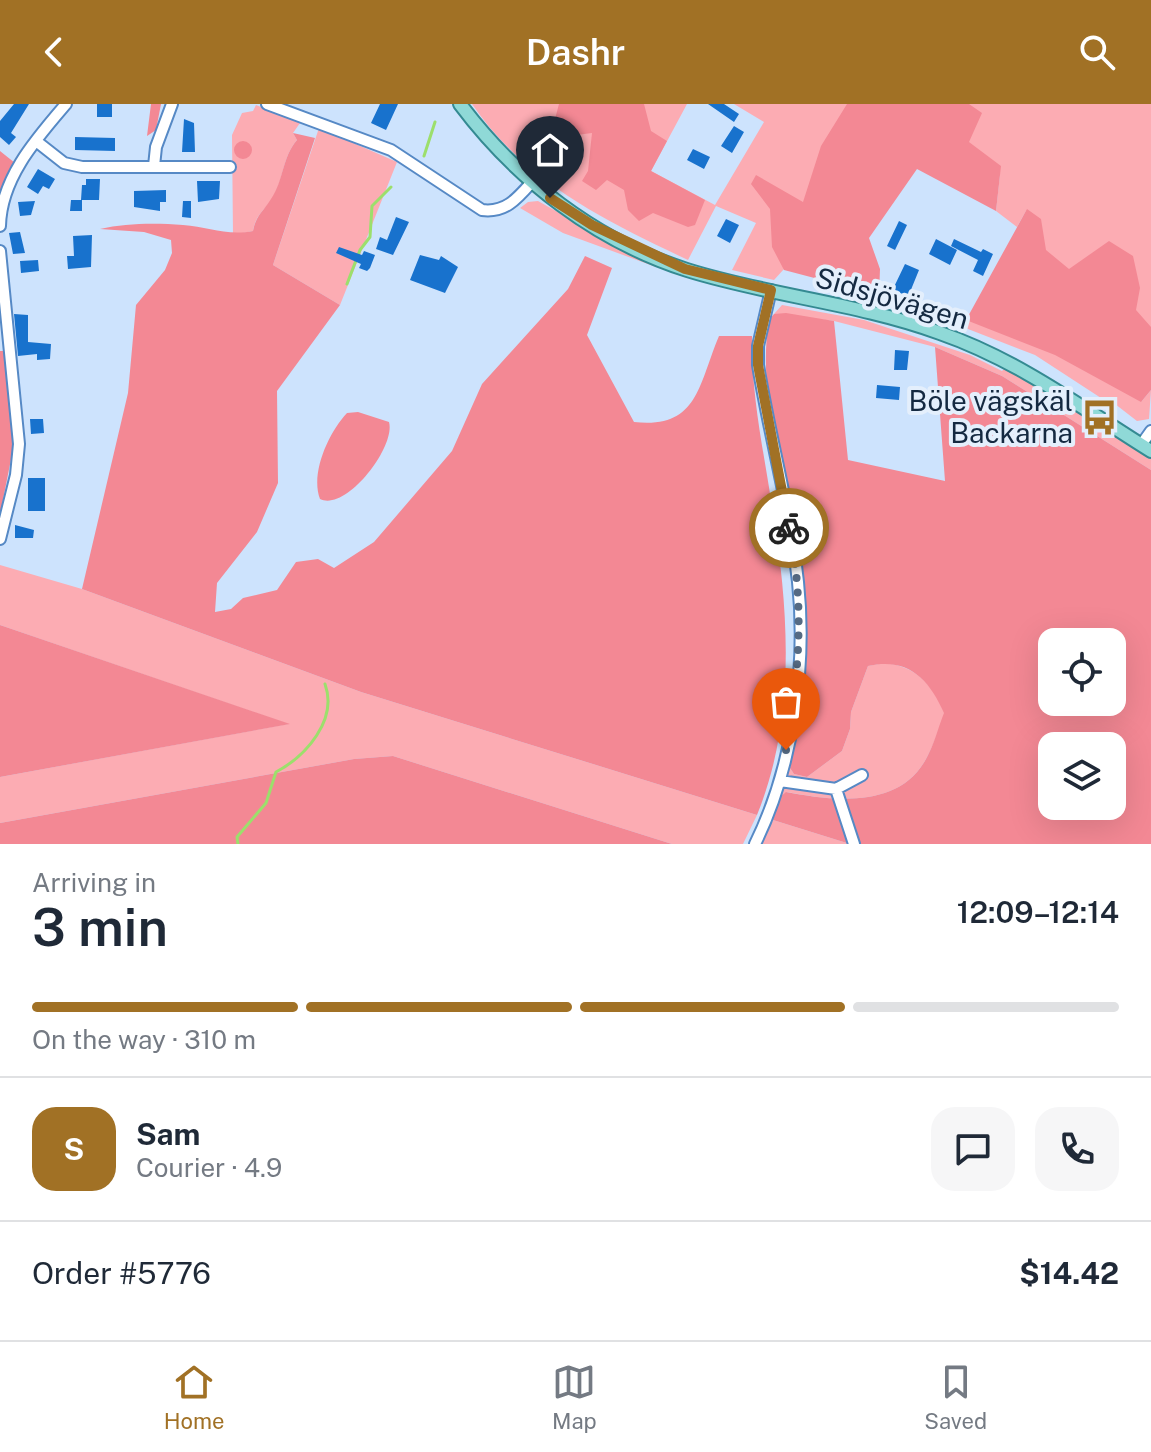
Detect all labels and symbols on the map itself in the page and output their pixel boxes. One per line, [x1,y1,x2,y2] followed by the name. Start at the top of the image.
[516,116,584,198] pin
[812,260,972,335] street label: Sidsjövägen
[909,384,1073,449] place label: Böle vägskäl Backarna
[1080,398,1118,436] bus stop icon: Böle vägskäl Backarna
[749,488,829,568] courier
[752,668,820,750] pin

